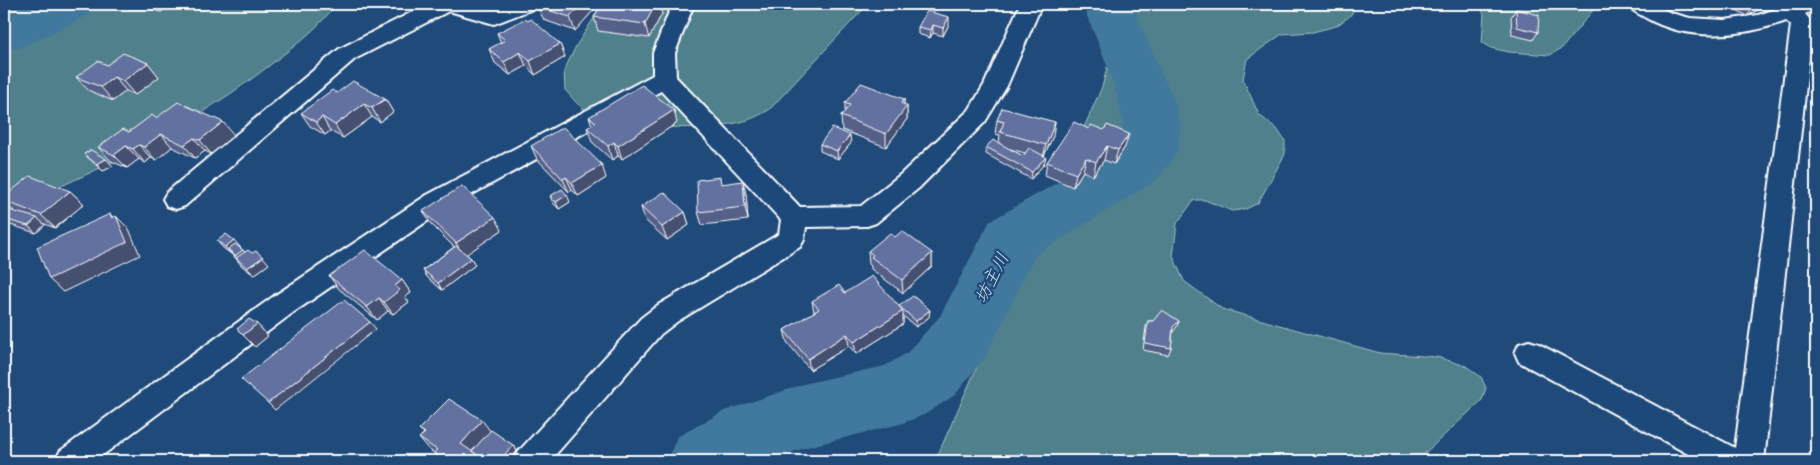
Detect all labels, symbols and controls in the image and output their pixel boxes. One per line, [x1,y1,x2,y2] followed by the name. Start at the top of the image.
[970,249,1014,307] water label: 坊主川

